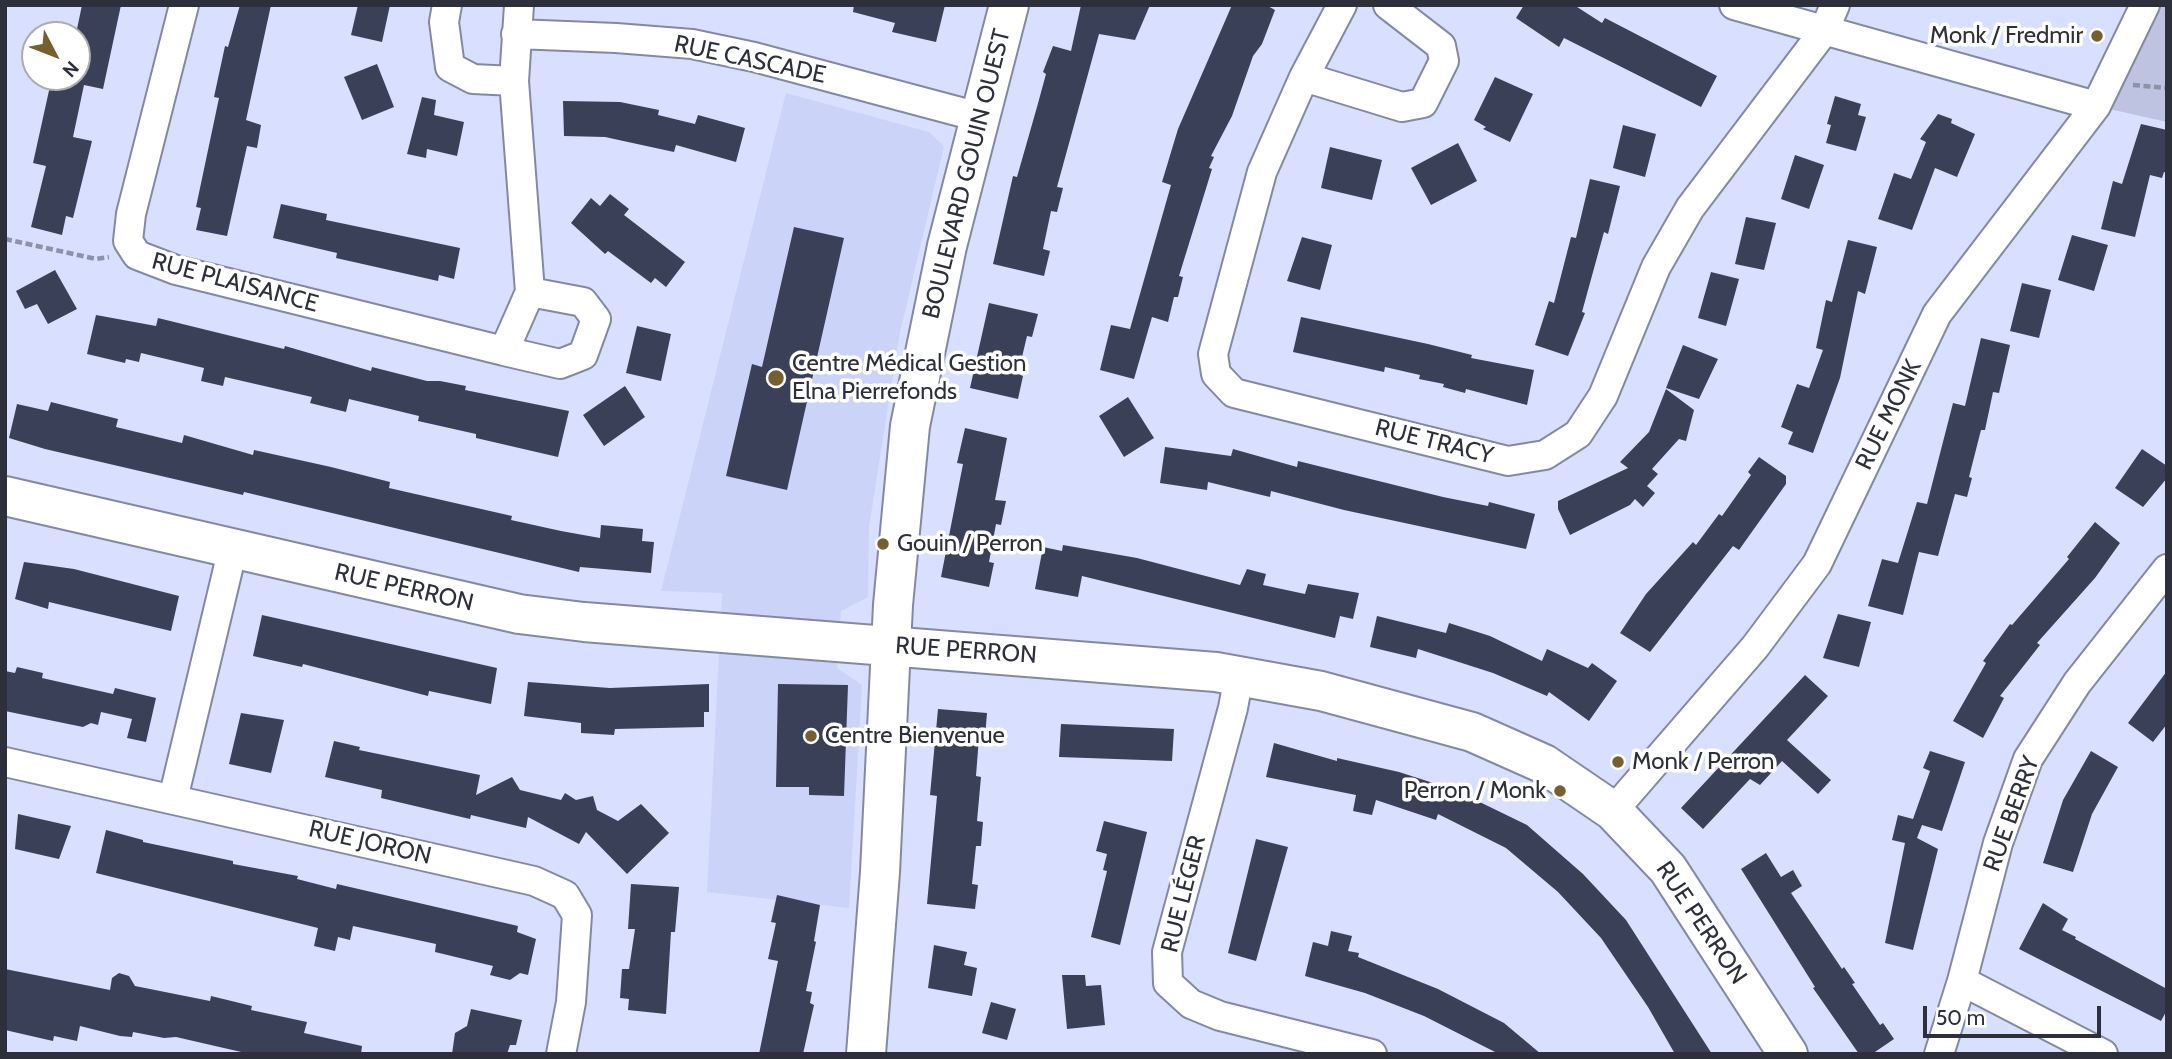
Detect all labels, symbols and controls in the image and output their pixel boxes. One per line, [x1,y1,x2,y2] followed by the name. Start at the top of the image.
[21,21,91,91] north arrow
[1930,22,2083,50] place label: Monk / Fredmir
[917,26,1017,322] street label: BOULEVARD GOUIN OUEST
[2089,28,2105,44] marker: Monk / Fredmir
[671,30,829,90] street label: RUE CASCADE
[57,56,84,82] text: N
[149,247,321,319] street label: RUE PLAISANCE
[792,350,1026,406] place label: Centre Médical Gestion Elna Pierrefonds
[1850,355,1928,475] street label: RUE MONK
[766,368,786,388] marker: Centre Médical Gestion Elna Pierrefonds
[1372,413,1496,471] street label: RUE TRACY
[897,530,1043,558] place label: Gouin / Perron
[875,536,891,552] marker: Gouin / Perron
[332,558,476,618] street label: RUE PERRON
[894,632,1038,670] street label: RUE PERRON
[825,722,1005,750] place label: Centre Bienvenue
[803,728,819,744] marker: Centre Bienvenue
[1632,748,1774,776] place label: Monk / Perron
[1978,752,2046,876] street label: RUE BERRY
[1610,754,1626,770] marker: Monk / Perron
[1404,777,1546,805] place label: Perron / Monk
[1552,783,1568,799] marker: Perron / Monk
[306,815,434,871] street label: RUE JORON
[1156,833,1212,955] street label: RUE LÉGER
[1649,856,1753,990] street label: RUE PERRON
[1927,992,2106,1036] scale bar
[1936,1005,1985,1030] text: 50 m

